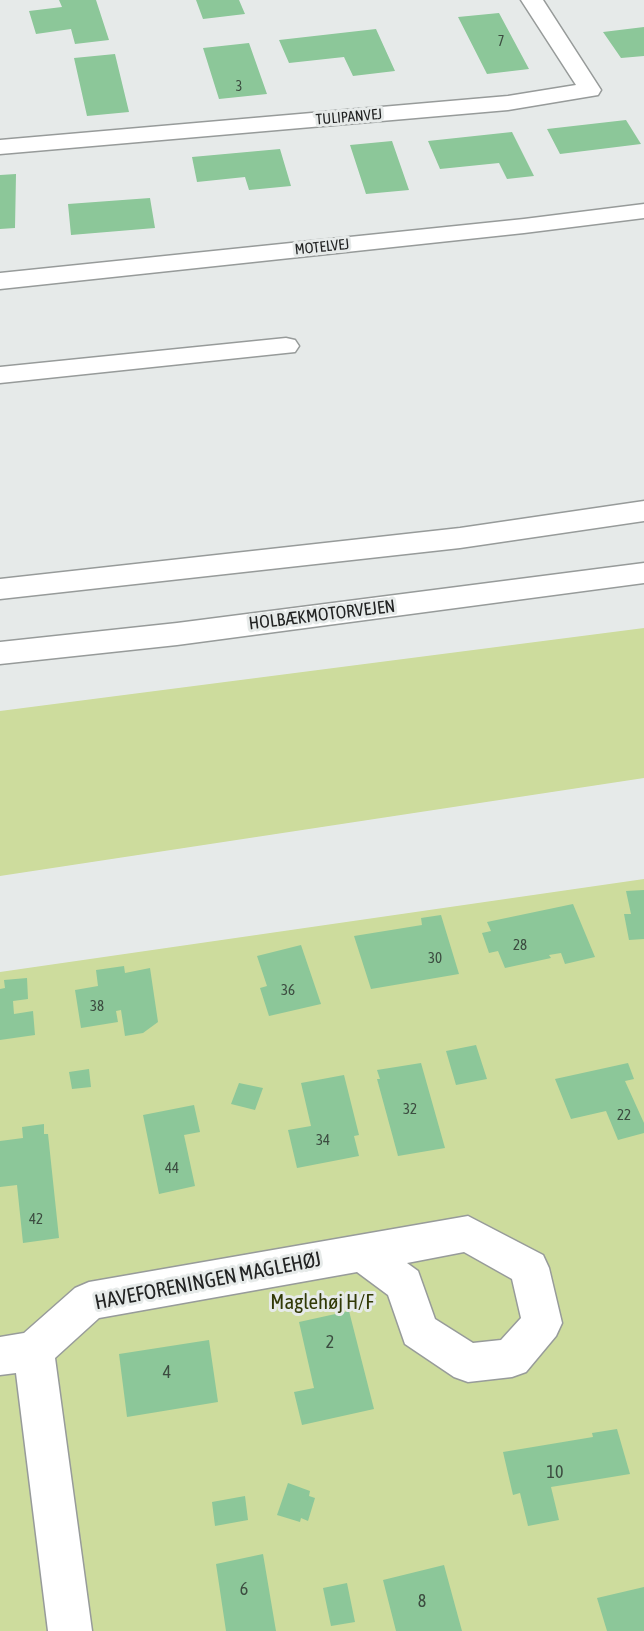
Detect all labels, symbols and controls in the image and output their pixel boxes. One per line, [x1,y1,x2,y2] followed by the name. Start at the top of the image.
[498,34,504,50] house number: 7
[236,79,242,95] house number: 3
[315,105,383,129] street label: TULIPANVEJ
[294,235,350,259] street label: MOTELVEJ
[248,595,396,635] street label: HOLBÆKMOTORVEJEN
[513,936,527,954] house number: 28
[428,949,442,967] house number: 30
[281,981,295,999] house number: 36
[90,997,104,1015] house number: 38
[403,1100,417,1118] house number: 32
[617,1106,631,1124] house number: 22
[316,1131,330,1149] house number: 34
[165,1159,179,1177] house number: 44
[29,1210,43,1228] house number: 42
[93,1247,323,1315] street label: HAVEFORENINGEN MAGLEHØJ
[270,1289,374,1315] park label: Maglehøj H/F
[326,1331,334,1353] house number: 2
[163,1361,171,1383] house number: 4
[547,1461,563,1483] house number: 10
[240,1578,248,1600] house number: 6
[418,1590,426,1612] house number: 8

